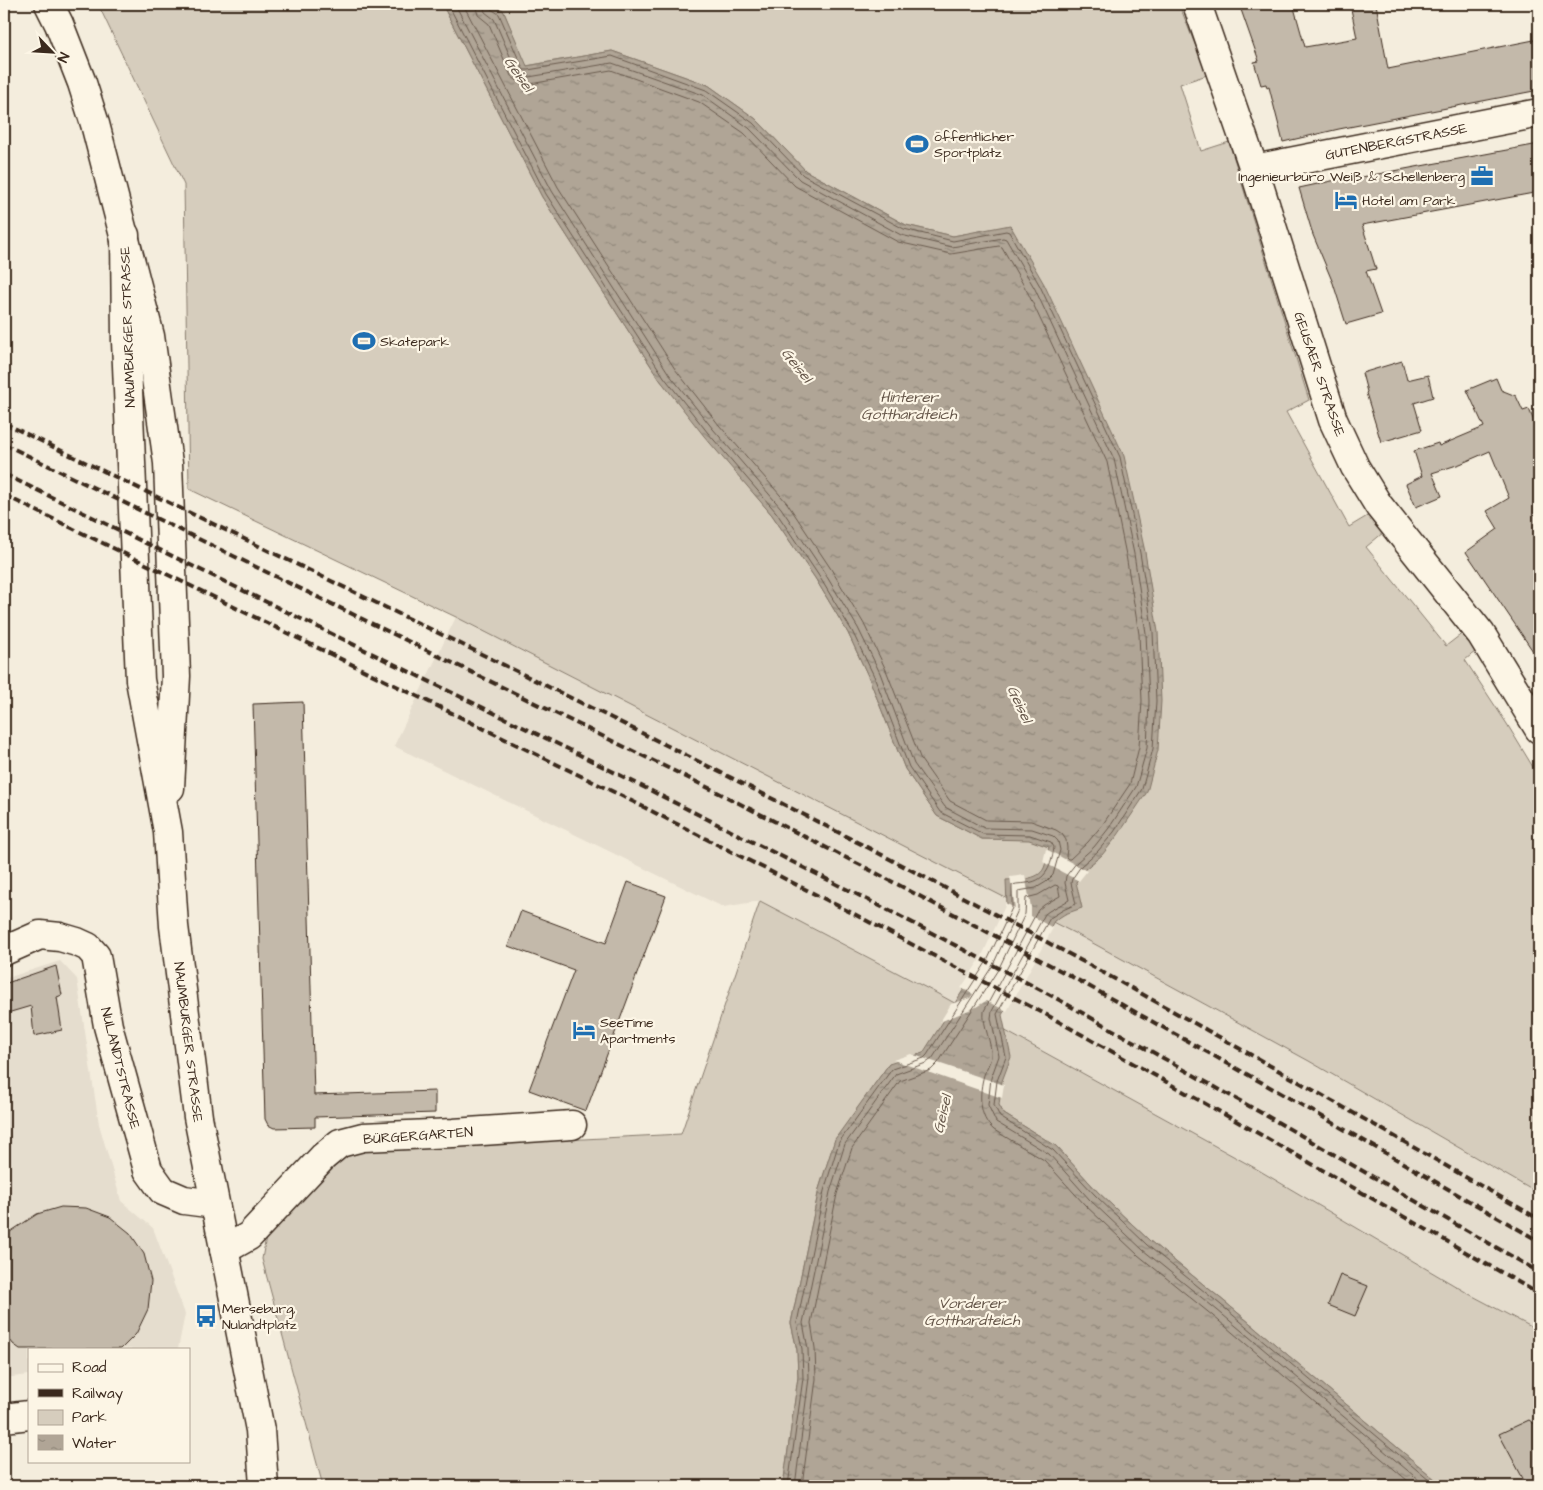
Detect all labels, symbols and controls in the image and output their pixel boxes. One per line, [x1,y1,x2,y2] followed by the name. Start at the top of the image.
[28,28,78,78] north arrow
[52,49,74,65] text: N
[499,52,539,98] water label: Geisel
[1324,118,1470,166] street label: GUTENBERGSTRASSE
[934,127,1014,163] place label: öffentlicher Sportplatz
[904,131,930,157] sports icon: öffentlicher Sportplatz
[1469,163,1495,189] office icon: Ingenieurbüro Weiß & Schellenberg
[1238,167,1465,187] place label: Ingenieurbüro Weiß & Schellenberg
[1333,187,1359,213] hotel icon: Hotel am Park
[1362,191,1456,211] place label: Hotel am Park
[115,245,141,408] street label: NAUMBURGER STRASSE
[1288,309,1350,440] street label: GEUSAER STRASSE
[351,328,377,354] sports icon: Skatepark
[380,332,450,352] place label: Skatepark
[776,344,818,388] water label: Geisel
[861,387,957,425] water label: Hinterer Gotthardteich
[1002,682,1038,728] water label: Geisel
[168,961,208,1124] street label: NAUMBURGER STRASSE
[95,1005,145,1132] street label: NULANDTSTRASSE
[600,1013,675,1049] place label: SeeTime Apartments
[571,1017,597,1043] hotel icon: SeeTime Apartments
[928,1091,957,1135] water label: Geisel
[362,1122,474,1150] street label: BÜRGERGARTEN
[924,1293,1020,1331] water label: Vorderer Gotthardteich
[222,1299,297,1335] place label: Merseburg, Nulandtplatz
[193,1303,219,1329] bus stop icon: Merseburg, Nulandtplatz
[28,1348,190,1462] legend
[72,1357,107,1378] text: Road
[72,1383,123,1405] text: Railway
[72,1407,107,1428] text: Park
[72,1433,116,1454] text: Water

